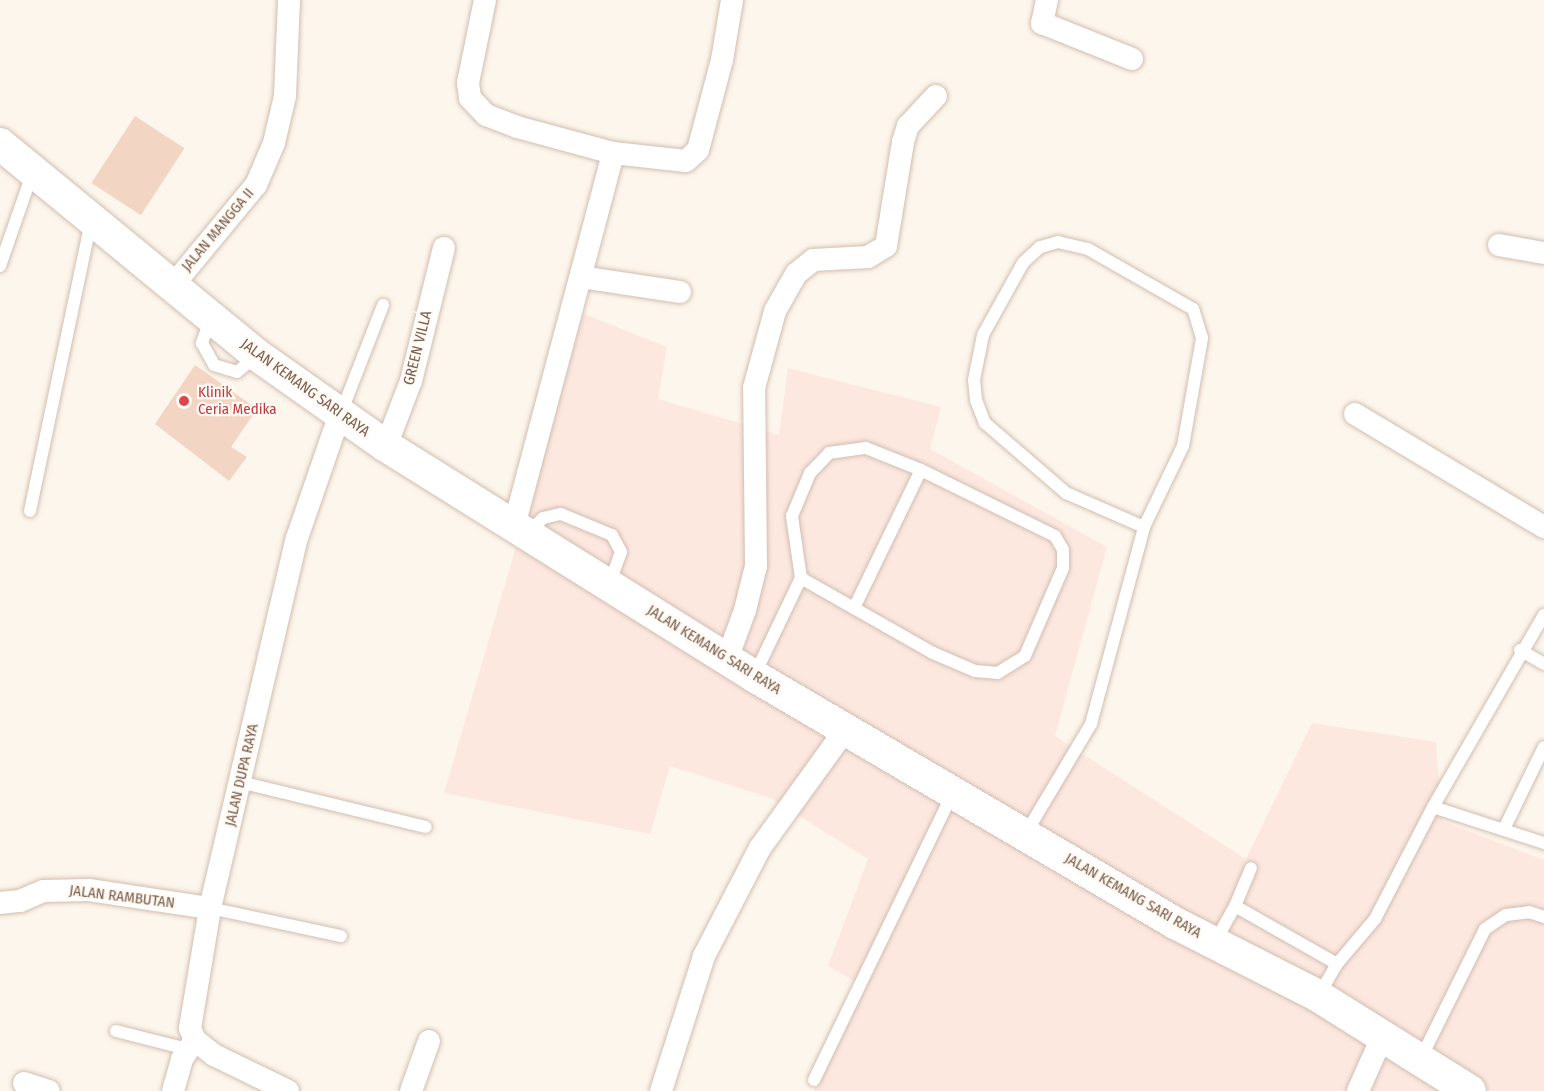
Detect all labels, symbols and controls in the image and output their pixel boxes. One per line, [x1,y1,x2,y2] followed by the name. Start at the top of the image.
[178,185,258,275] street label: JALAN MANGGA II
[400,309,436,387] street label: GREEN VILLA
[237,335,373,441] street label: JALAN KEMANG SARI RAYA
[198,383,277,418] place label: Klinik Ceria Medika
[175,392,193,410] marker: Klinik Ceria Medika
[644,601,784,699] street label: JALAN KEMANG SARI RAYA
[221,722,263,828] street label: JALAN DUPA RAYA
[1061,850,1205,942] street label: JALAN KEMANG SARI RAYA
[68,882,176,912] street label: JALAN RAMBUTAN

